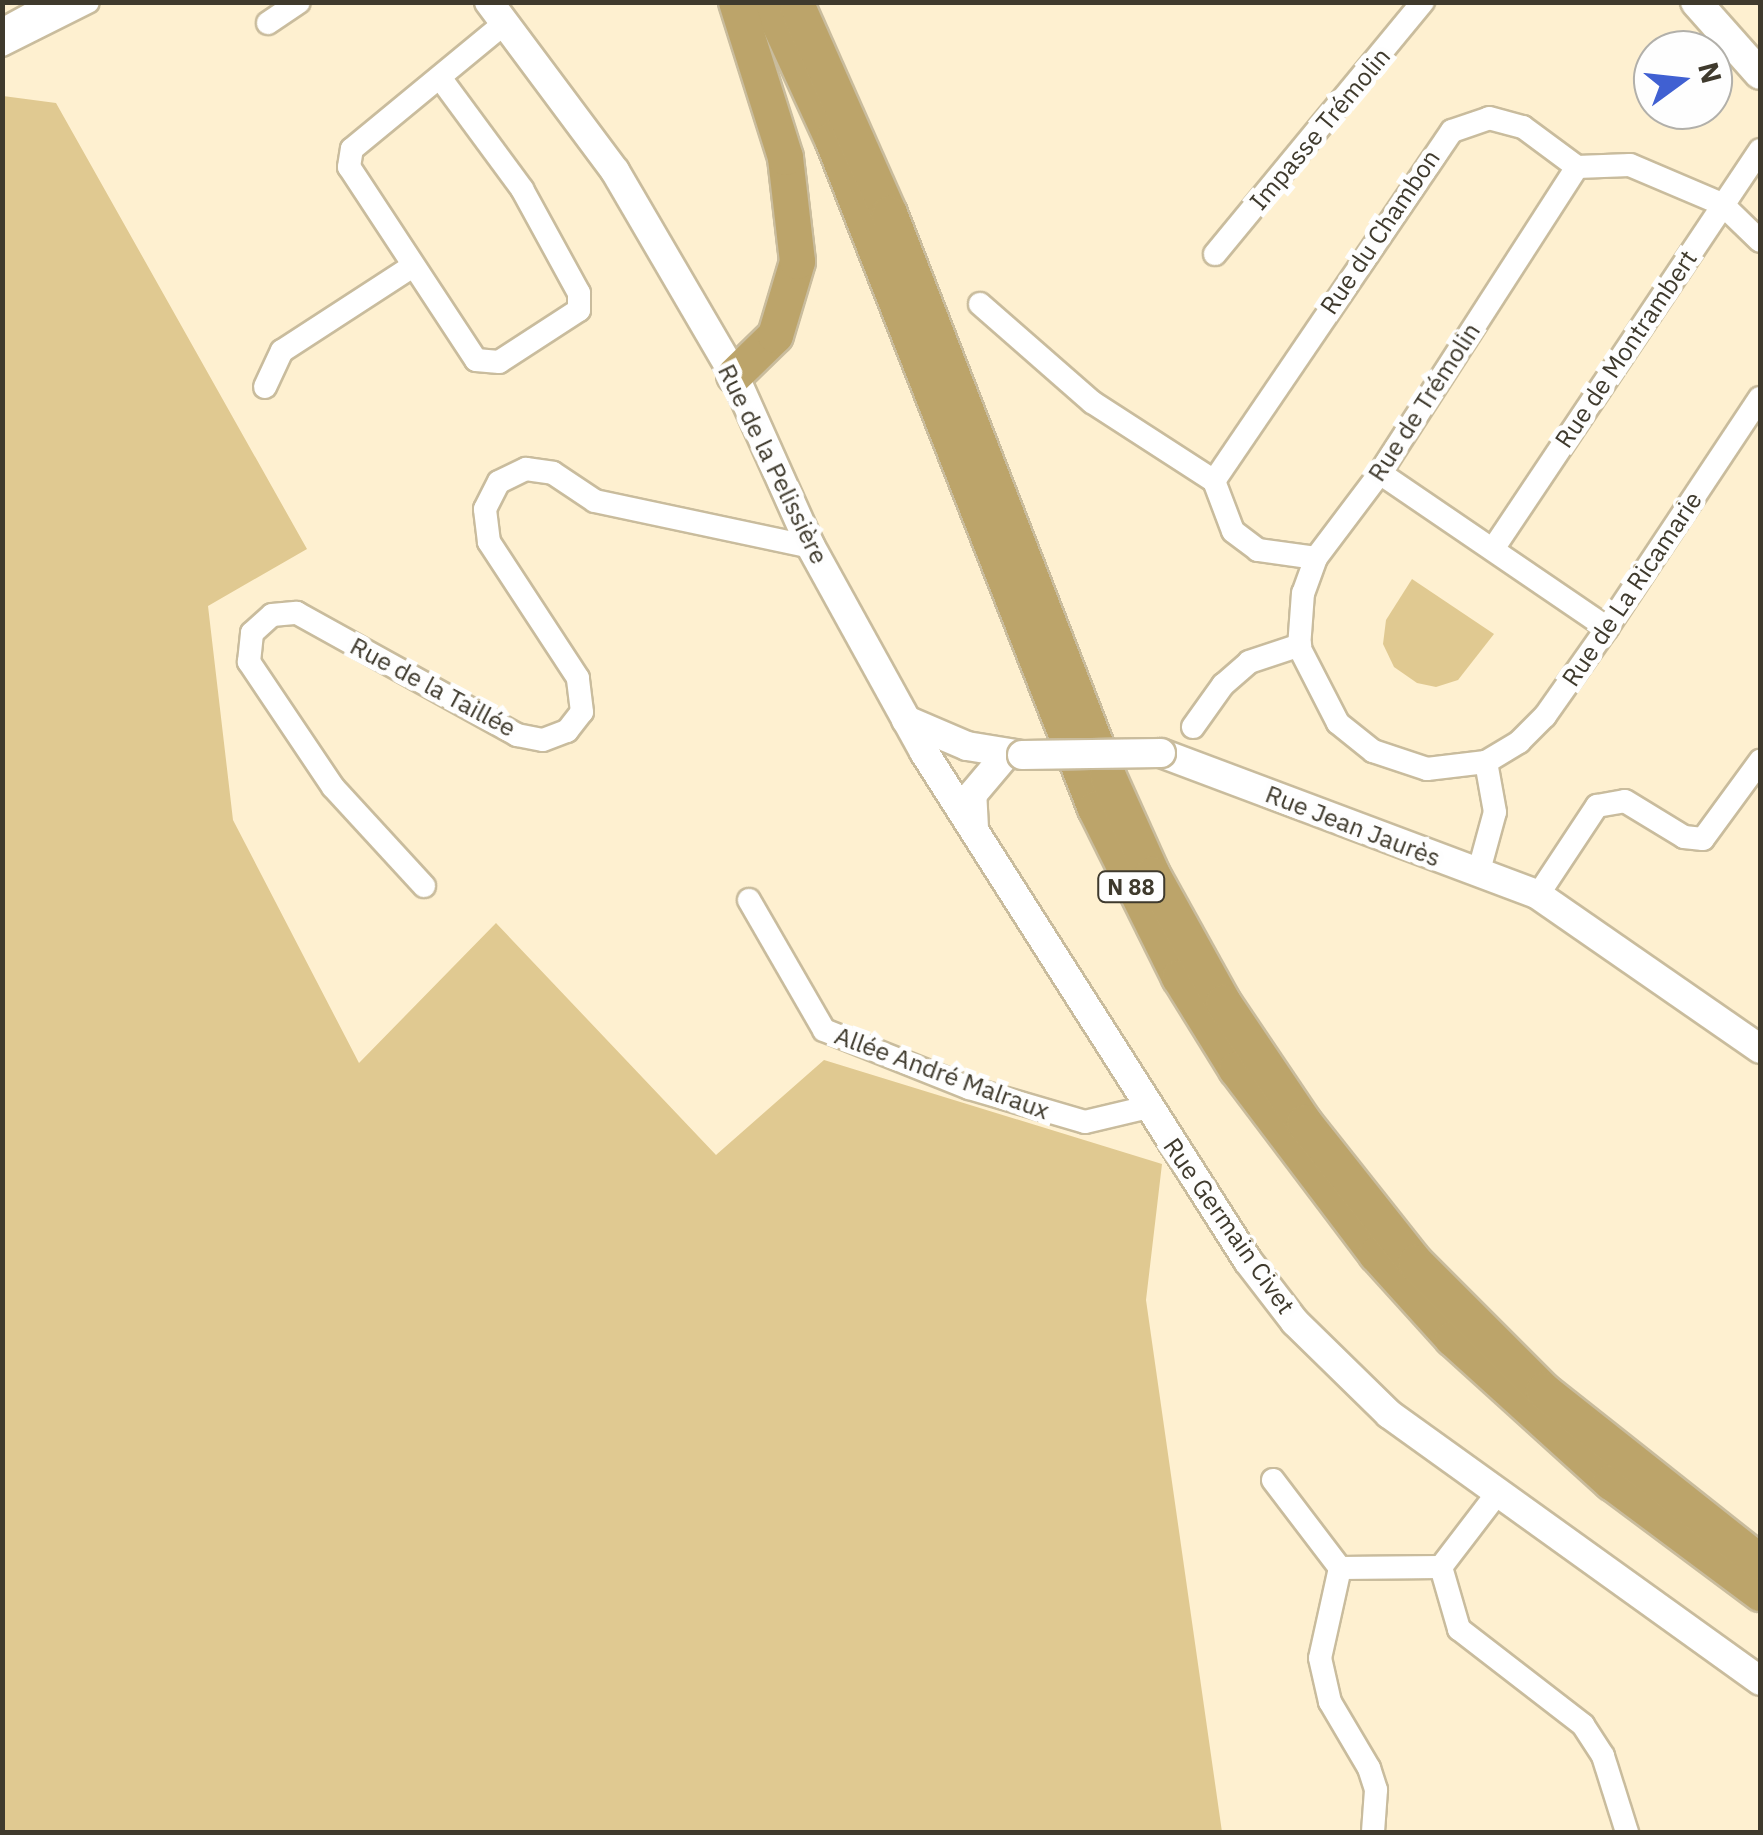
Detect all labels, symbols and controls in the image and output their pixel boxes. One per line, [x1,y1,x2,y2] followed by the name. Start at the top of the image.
[1633,30,1733,130] north arrow
[1243,42,1397,216] street label: Impasse Trémolin
[1690,58,1731,87] text: N
[1314,144,1446,320] street label: Rue du Chambon
[1549,245,1703,453] street label: Rue de Montrambert
[1362,317,1486,487] street label: Rue de Trémolin
[712,359,834,569] street label: Rue de la Pelissière
[1556,486,1708,692] street label: Rue de La Ricamarie
[345,631,521,743] street label: Rue de la Taillée
[1261,779,1445,873] street label: Rue Jean Jaurès
[1096,870,1166,904] road number: N 88
[831,1020,1053,1126] street label: Allée André Malraux
[1157,1132,1301,1320] street label: Rue Germain Civet

